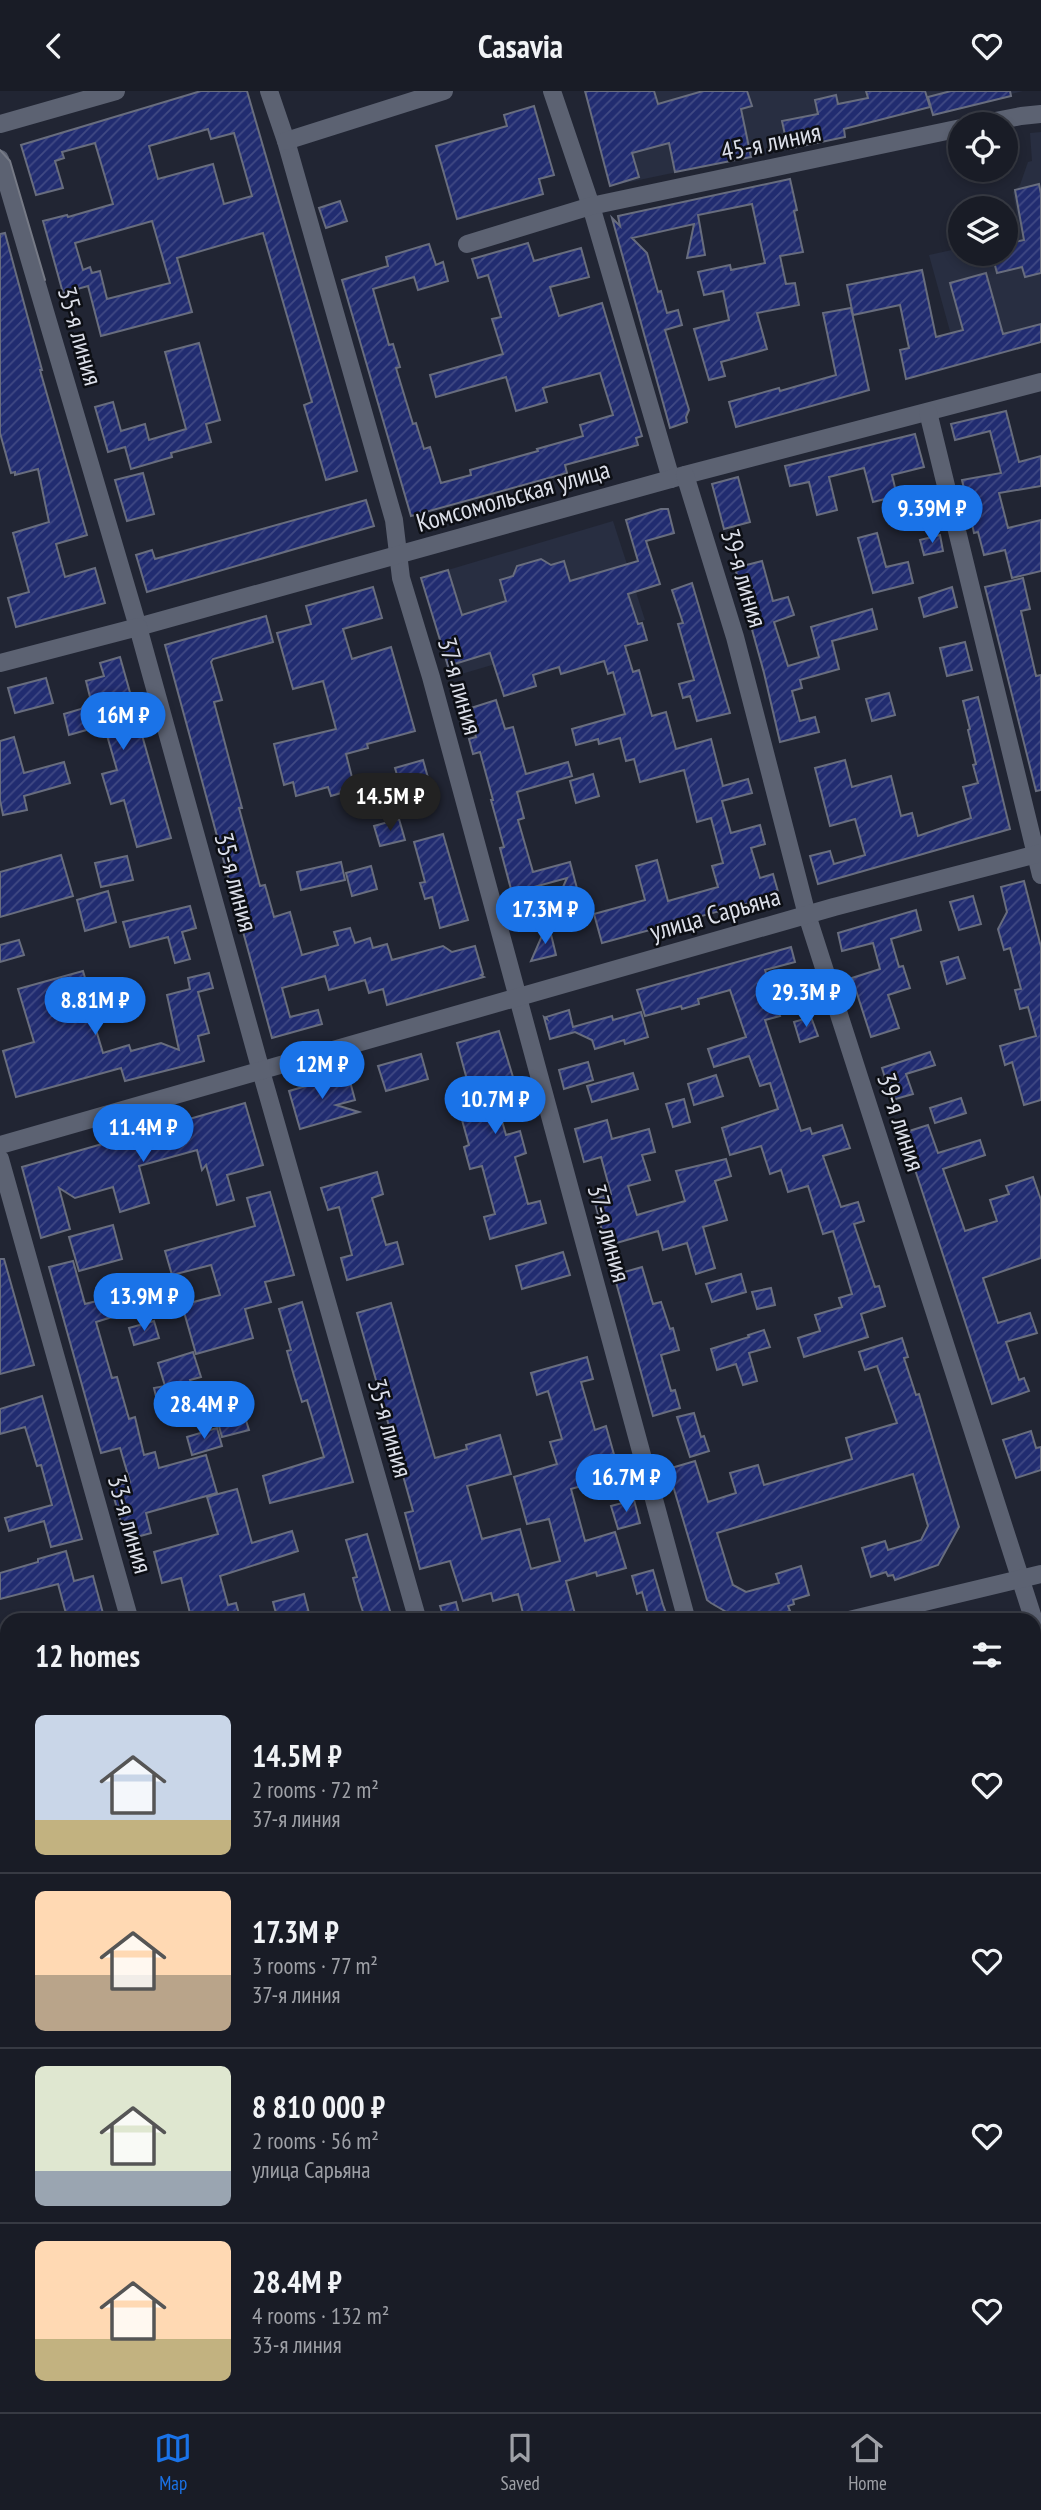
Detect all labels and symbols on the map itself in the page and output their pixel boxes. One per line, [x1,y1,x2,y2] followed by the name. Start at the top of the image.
[718,115,824,168] street label: 45-я линия
[51,283,110,389] street label: 35-я линия
[412,452,613,539] street label: Комсомольская улица
[867,485,997,545] pin: 9.39M ₽
[714,525,775,631] street label: 39-я линия
[431,633,490,738] street label: 37-я линия
[74,693,172,752] pin: 16M ₽
[325,773,455,833] pin: 14.5M ₽
[207,829,266,935] street label: 35-я линия
[646,879,784,948] street label: улица Сарьяна
[480,887,610,946] pin: 17.3M ₽
[741,969,871,1029] pin: 29.3M ₽
[30,977,160,1037] pin: 8.81M ₽
[273,1041,371,1101] pin: 12M ₽
[870,1069,933,1175] street label: 39-я линия
[430,1077,560,1136] pin: 10.7M ₽
[78,1105,208,1164] pin: 11.4M ₽
[581,1180,638,1285] street label: 37-я линия
[79,1273,209,1333] pin: 13.9M ₽
[361,1375,420,1481] street label: 35-я линия
[139,1381,269,1441] pin: 28.4M ₽
[561,1455,691,1514] pin: 16.7M ₽
[101,1471,160,1577] street label: 33-я линия

